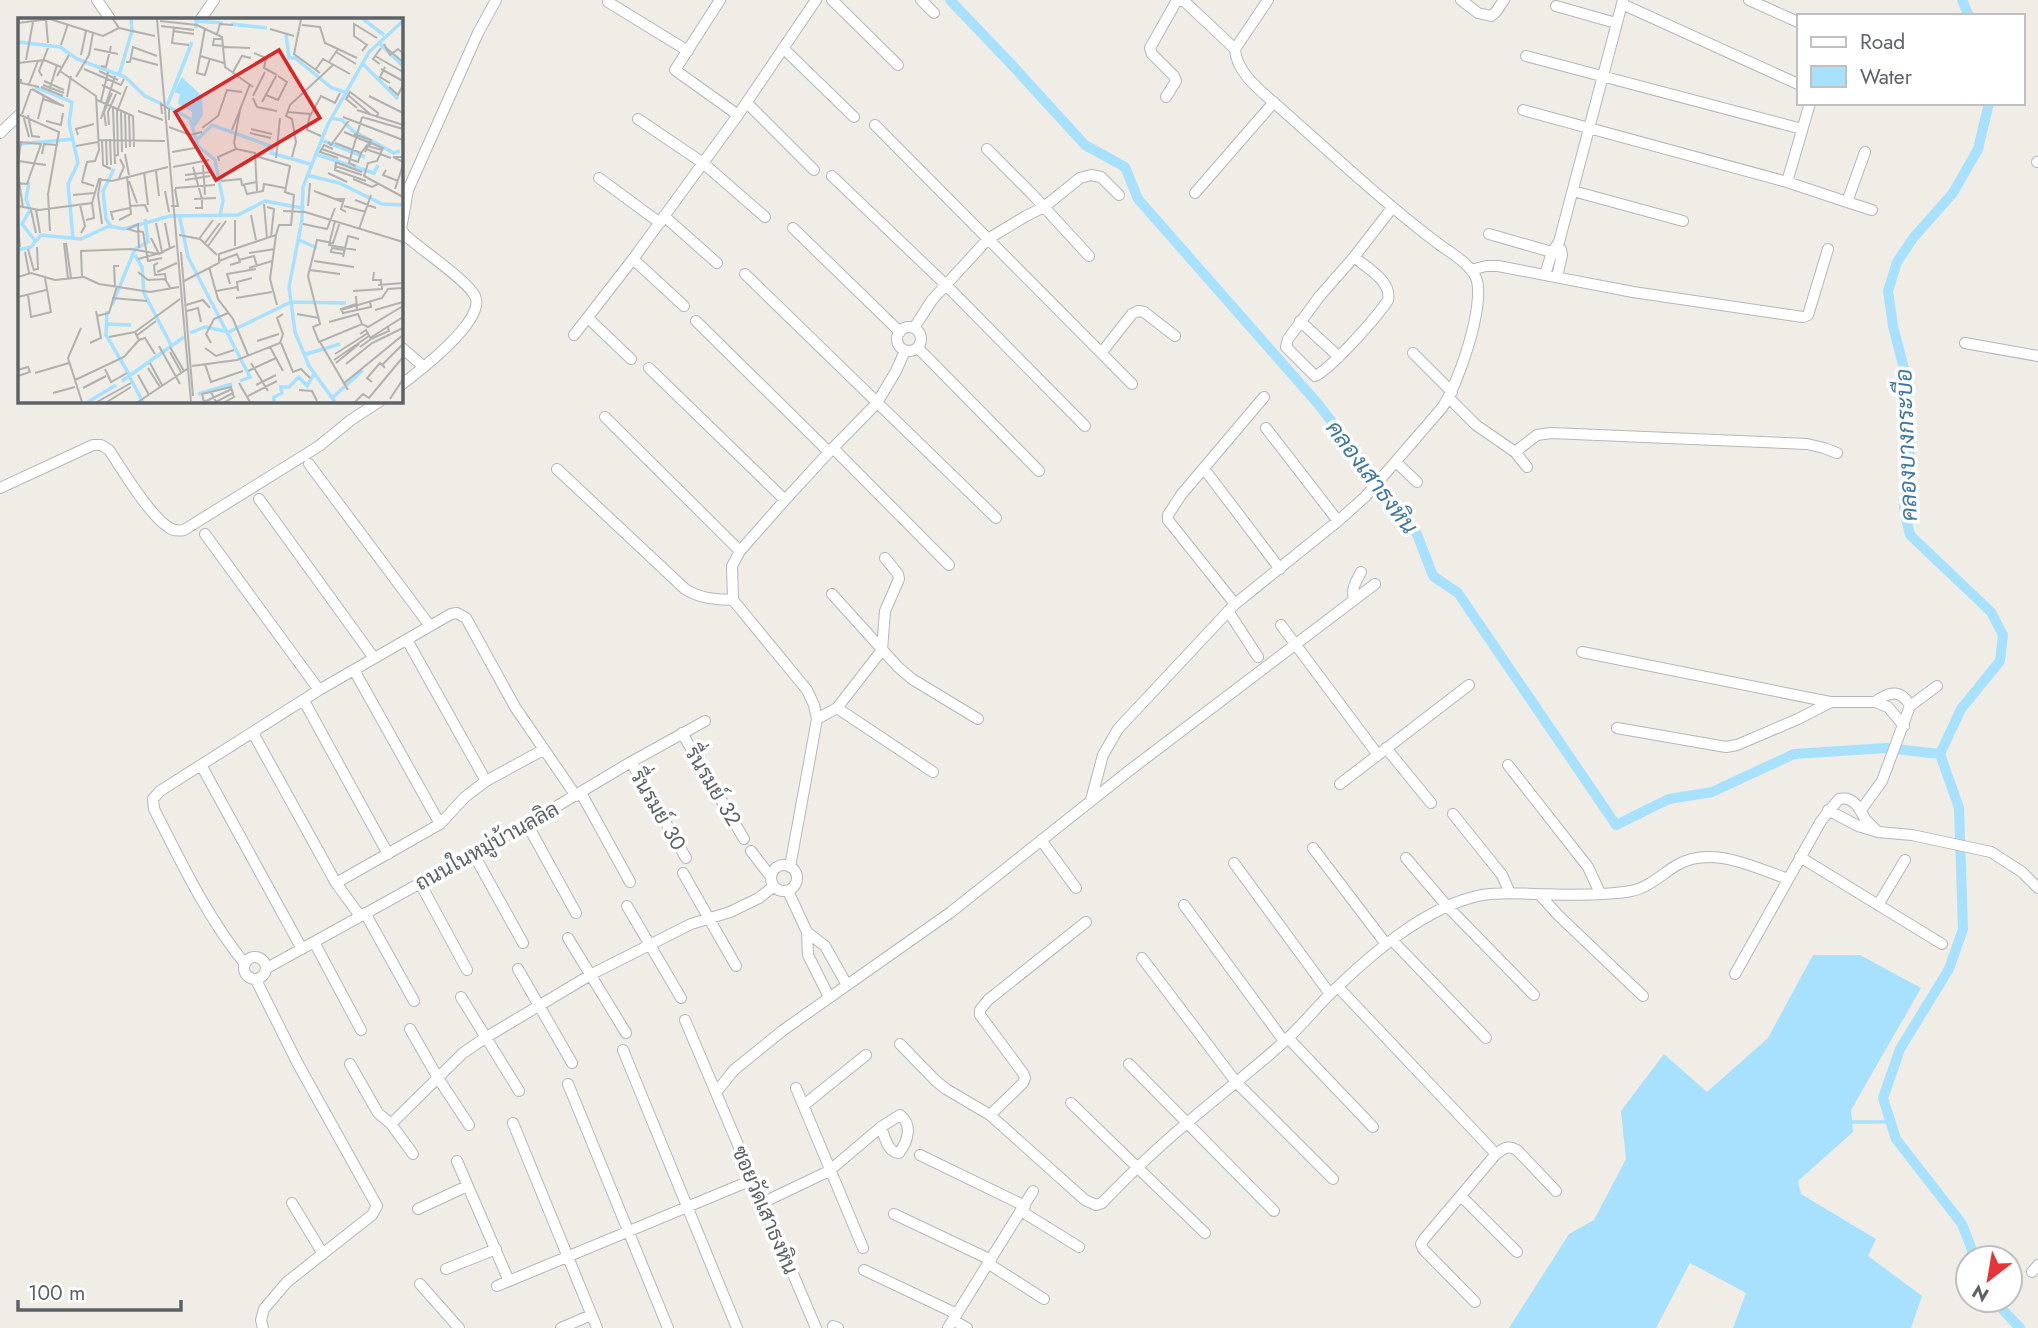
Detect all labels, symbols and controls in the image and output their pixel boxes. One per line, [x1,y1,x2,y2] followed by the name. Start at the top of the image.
[1797,14,2024,105] legend
[18,18,402,402] inset map
[1860,27,1905,57] text: Road
[1860,62,1913,92] text: Water
[1886,368,1926,522] water label: คลองบางกระบือ
[1318,413,1426,541] water label: คลองเสาธงหิน
[677,737,753,832] street label: รื่นรมย์ 32
[622,761,698,856] street label: รื่นรมย์ 30
[410,794,564,898] street label: ถนนในหมู่บ้านลลิล
[724,1141,806,1279] street label: ซอยวัดเสาธงหิน
[1954,1244,2024,1314] north arrow
[18,1268,180,1312] scale bar
[28,1278,85,1308] text: 100 m
[1967,1278,1994,1309] text: N

